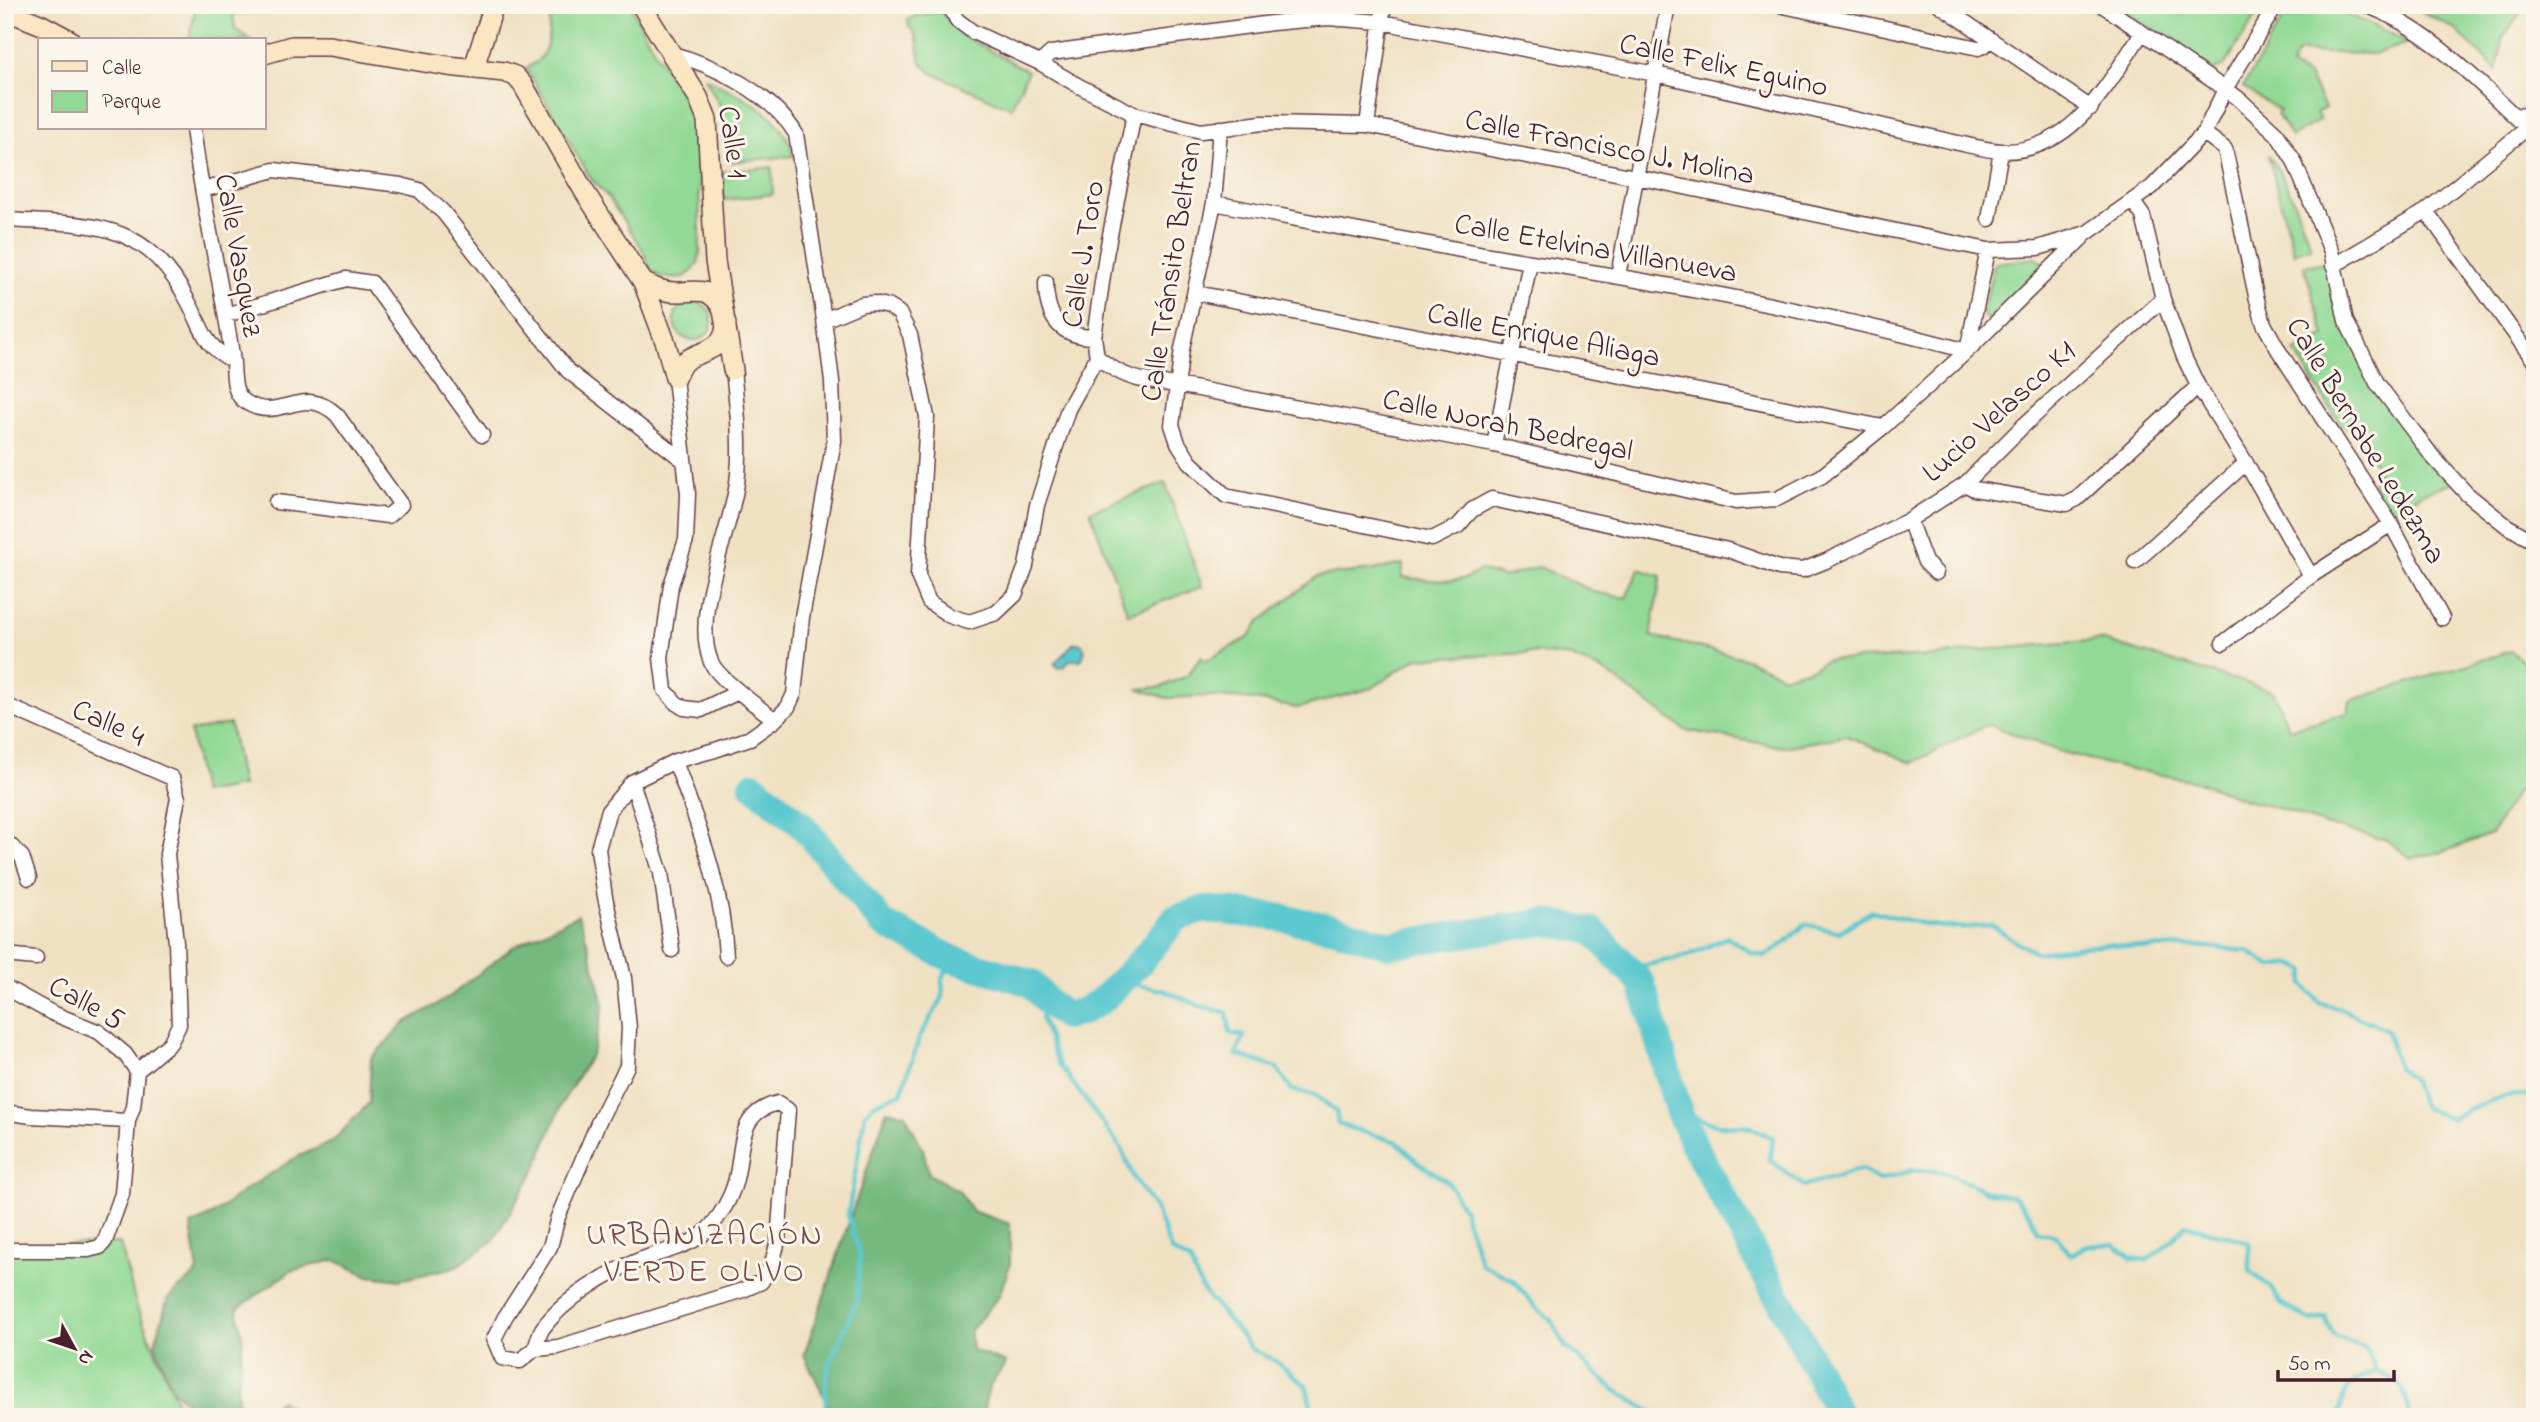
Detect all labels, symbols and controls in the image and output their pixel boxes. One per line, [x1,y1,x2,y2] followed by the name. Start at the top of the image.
[1615,23,1832,111] street label: Calle Felix Eguino
[38,38,266,130] legend
[102,54,142,84] text: Calle
[102,88,161,118] text: Parque
[1461,99,1758,199] street label: Calle Francisco J. Molina
[704,103,758,182] street label: Calle 1
[1131,138,1215,405] street label: Calle Tránsito Beltran
[201,171,273,341] street label: Calle Vasquez
[1052,178,1118,331] street label: Calle J. Toro
[1451,203,1740,296] street label: Calle Etelvina Villanueva
[1423,293,1664,381] street label: Calle Enrique Aliaga
[2273,310,2456,573] street label: Calle Bernabe Ledezma
[1913,332,2087,495] street label: Lucio Velasco K1
[1378,379,1637,475] street label: Calle Norah Bedregal
[64,689,151,760] street label: Calle 4
[40,966,132,1043] street label: Calle 5
[586,1213,824,1297] district label: URBANIZACIÓN VERDE OLIVO
[38,1314,108,1384] north arrow
[2278,1338,2393,1382] scale bar
[71,1344,100,1371] text: N
[2288,1350,2331,1380] text: 50 m

